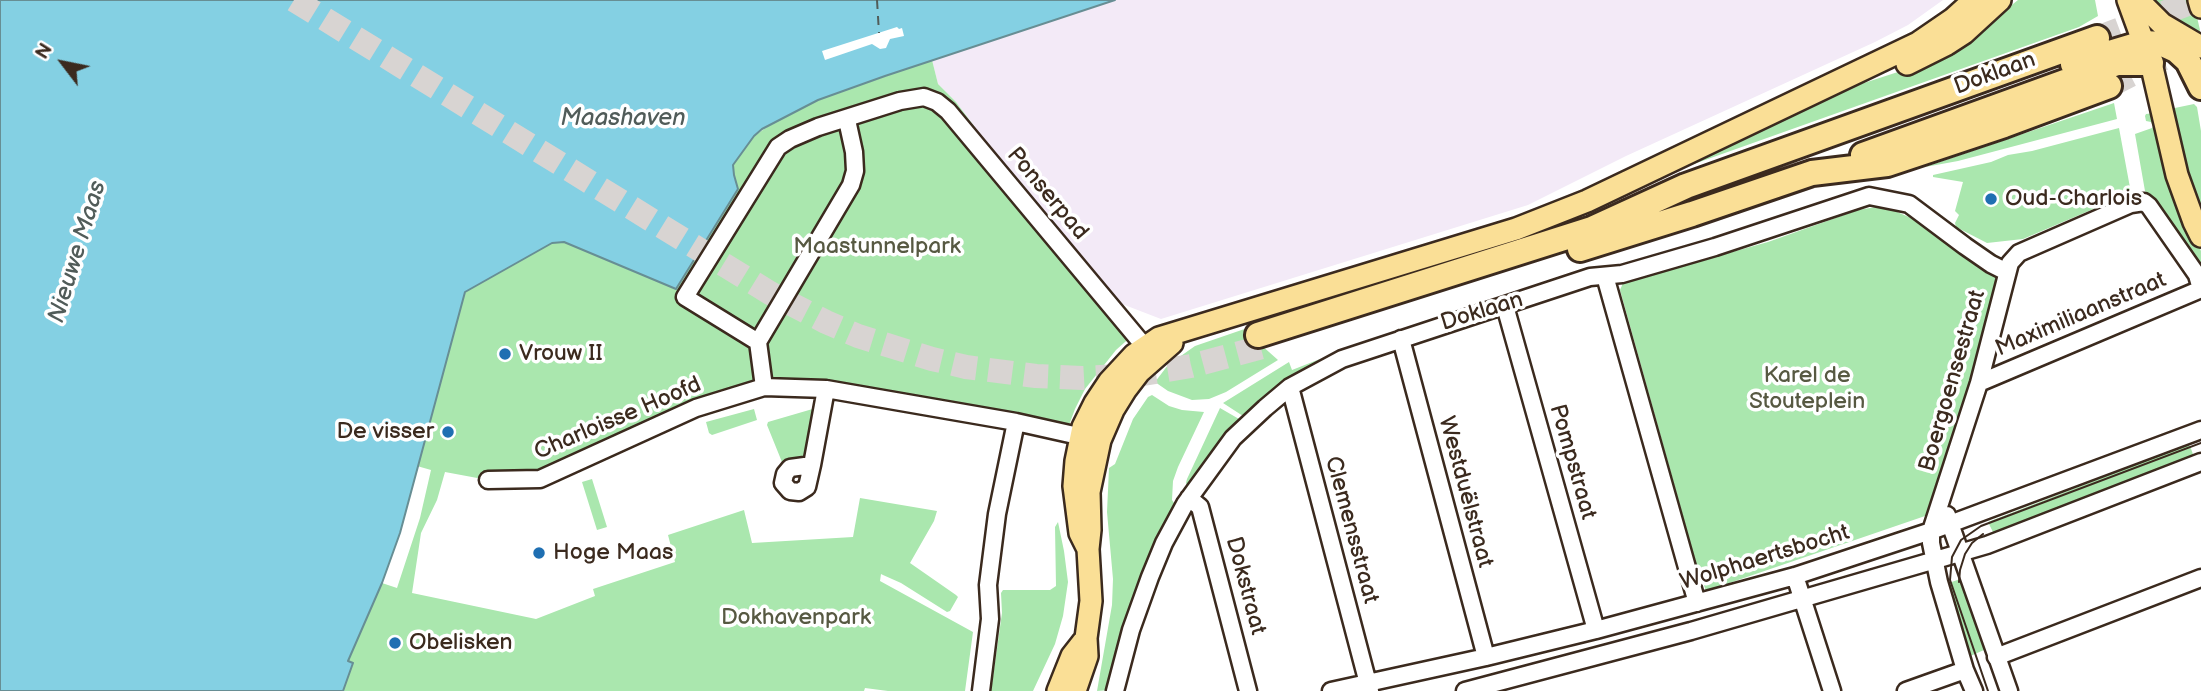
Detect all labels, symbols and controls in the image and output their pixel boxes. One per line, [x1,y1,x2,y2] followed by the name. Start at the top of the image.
[28,28,98,98] north arrow
[31,39,58,64] text: N
[1950,47,2040,101] street label: Doklaan
[560,105,686,133] water label: Maashaven
[1000,142,1094,246] street label: Ponserpad
[43,178,113,326] water label: Nieuwe Maas
[2005,185,2142,213] place label: Oud-Charlois
[1983,191,1999,207] marker: Oud-Charlois
[793,233,961,261] park label: Maastunnelpark
[1992,267,2170,363] street label: Maximiliaanstraat
[1437,286,1527,338] street label: Doklaan
[1914,287,1992,475] street label: Boergoensestraat
[519,340,603,368] place label: Vrouw II
[497,346,513,362] marker: Vrouw II
[1749,362,1865,416] park label: Karel de Stouteplein
[530,371,706,467] street label: Charloisse Hoofd
[1542,401,1602,523] street label: Pompstraat
[1432,413,1498,571] street label: Westduëlstraat
[337,418,434,446] place label: De visser
[440,424,456,440] marker: De visser
[1318,453,1384,607] street label: Clemensstraat
[1677,519,1853,597] street label: Wolphaertsbocht
[1219,534,1271,638] street label: Dokstraat
[553,539,673,567] place label: Hoge Maas
[531,545,547,561] marker: Hoge Maas
[721,604,871,632] park label: Dokhavenpark
[409,629,512,657] place label: Obelisken
[387,635,403,651] marker: Obelisken

